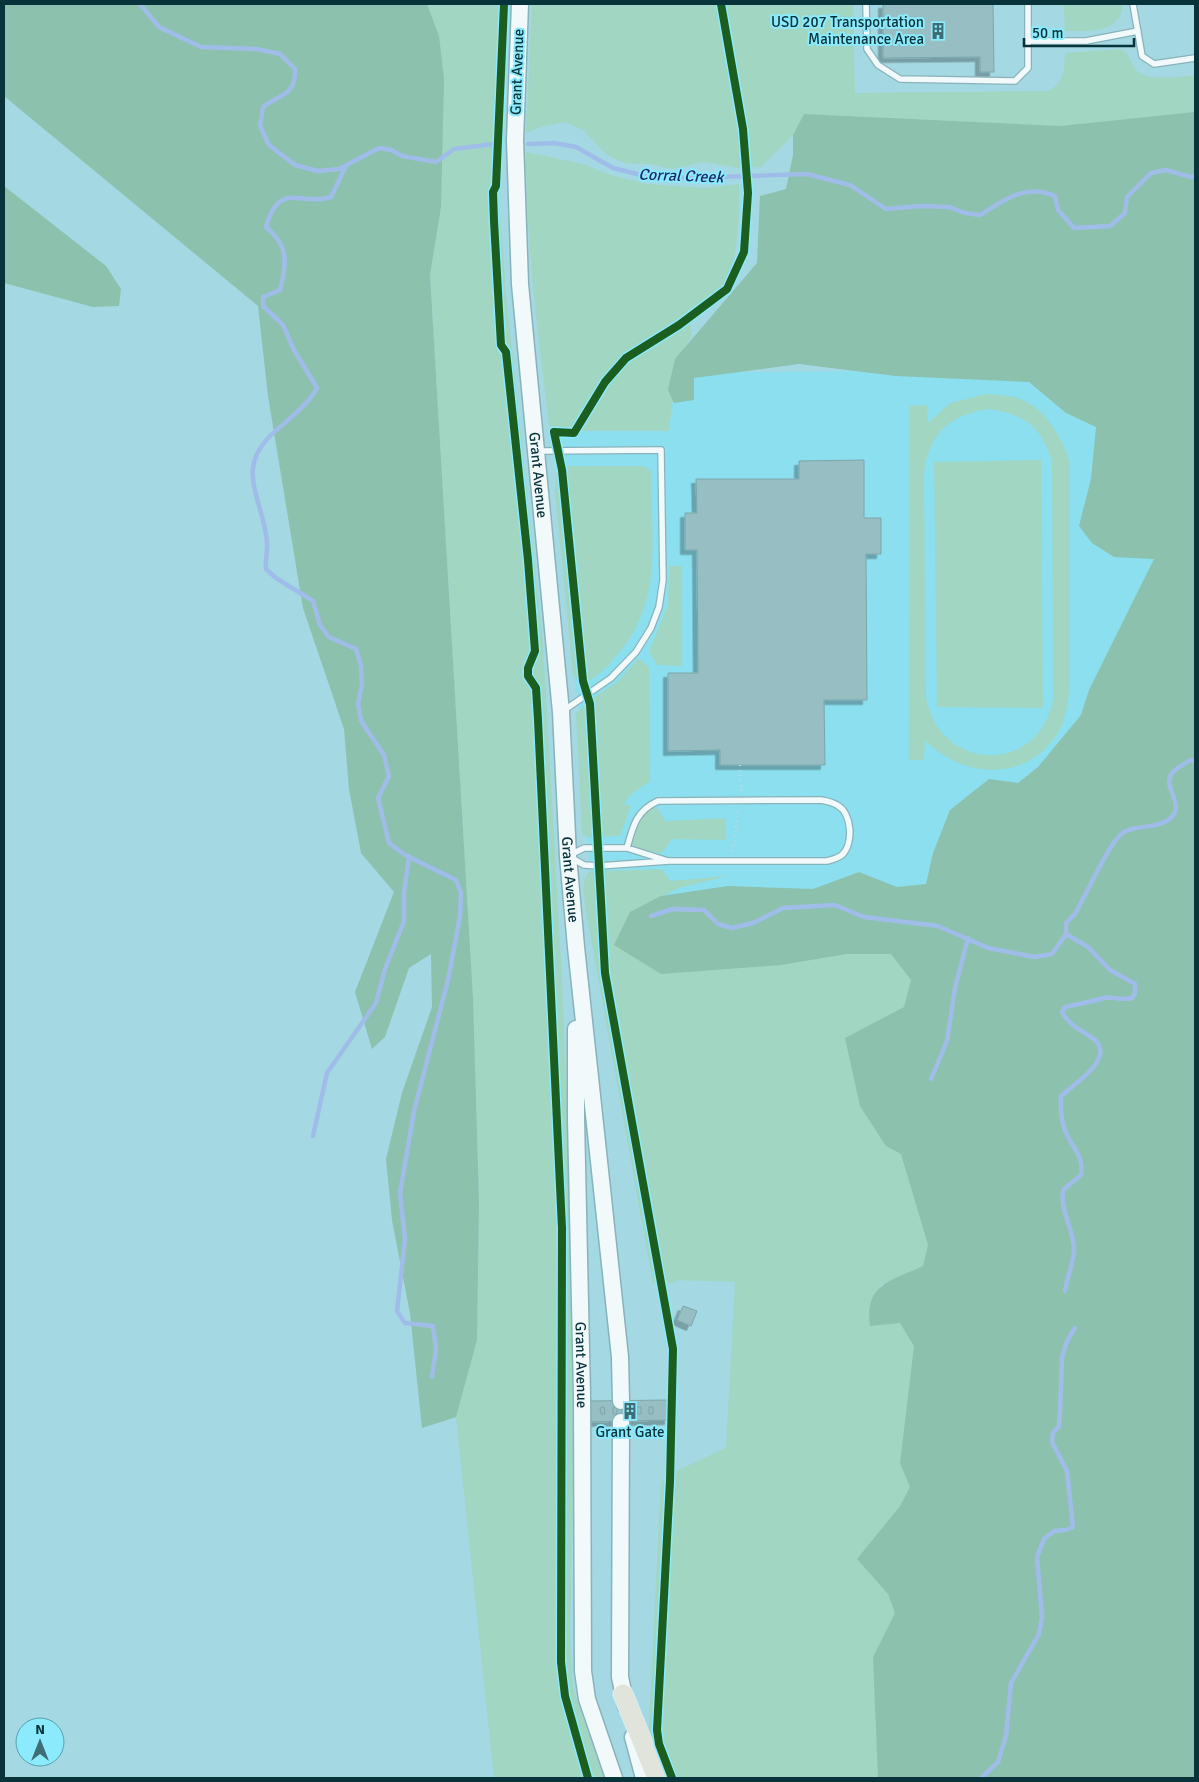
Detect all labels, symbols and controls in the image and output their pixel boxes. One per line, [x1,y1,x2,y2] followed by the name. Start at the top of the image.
[771,13,924,48] place label: USD 207 Transportation Maintenance Area
[1024,15,1134,47] scale bar
[928,21,948,41] building icon: USD 207 Transportation Maintenance Area
[1032,24,1063,42] text: 50 m
[506,29,528,115] street label: Grant Avenue
[638,165,726,188] water label: Corral Creek
[525,431,551,519] street label: Grant Avenue
[558,836,583,923] street label: Grant Avenue
[571,1322,591,1408] street label: Grant Avenue
[620,1401,640,1421] building icon: Grant Gate
[595,1423,665,1441] place label: Grant Gate
[15,1717,65,1767] north arrow
[35,1721,45,1738] text: N

